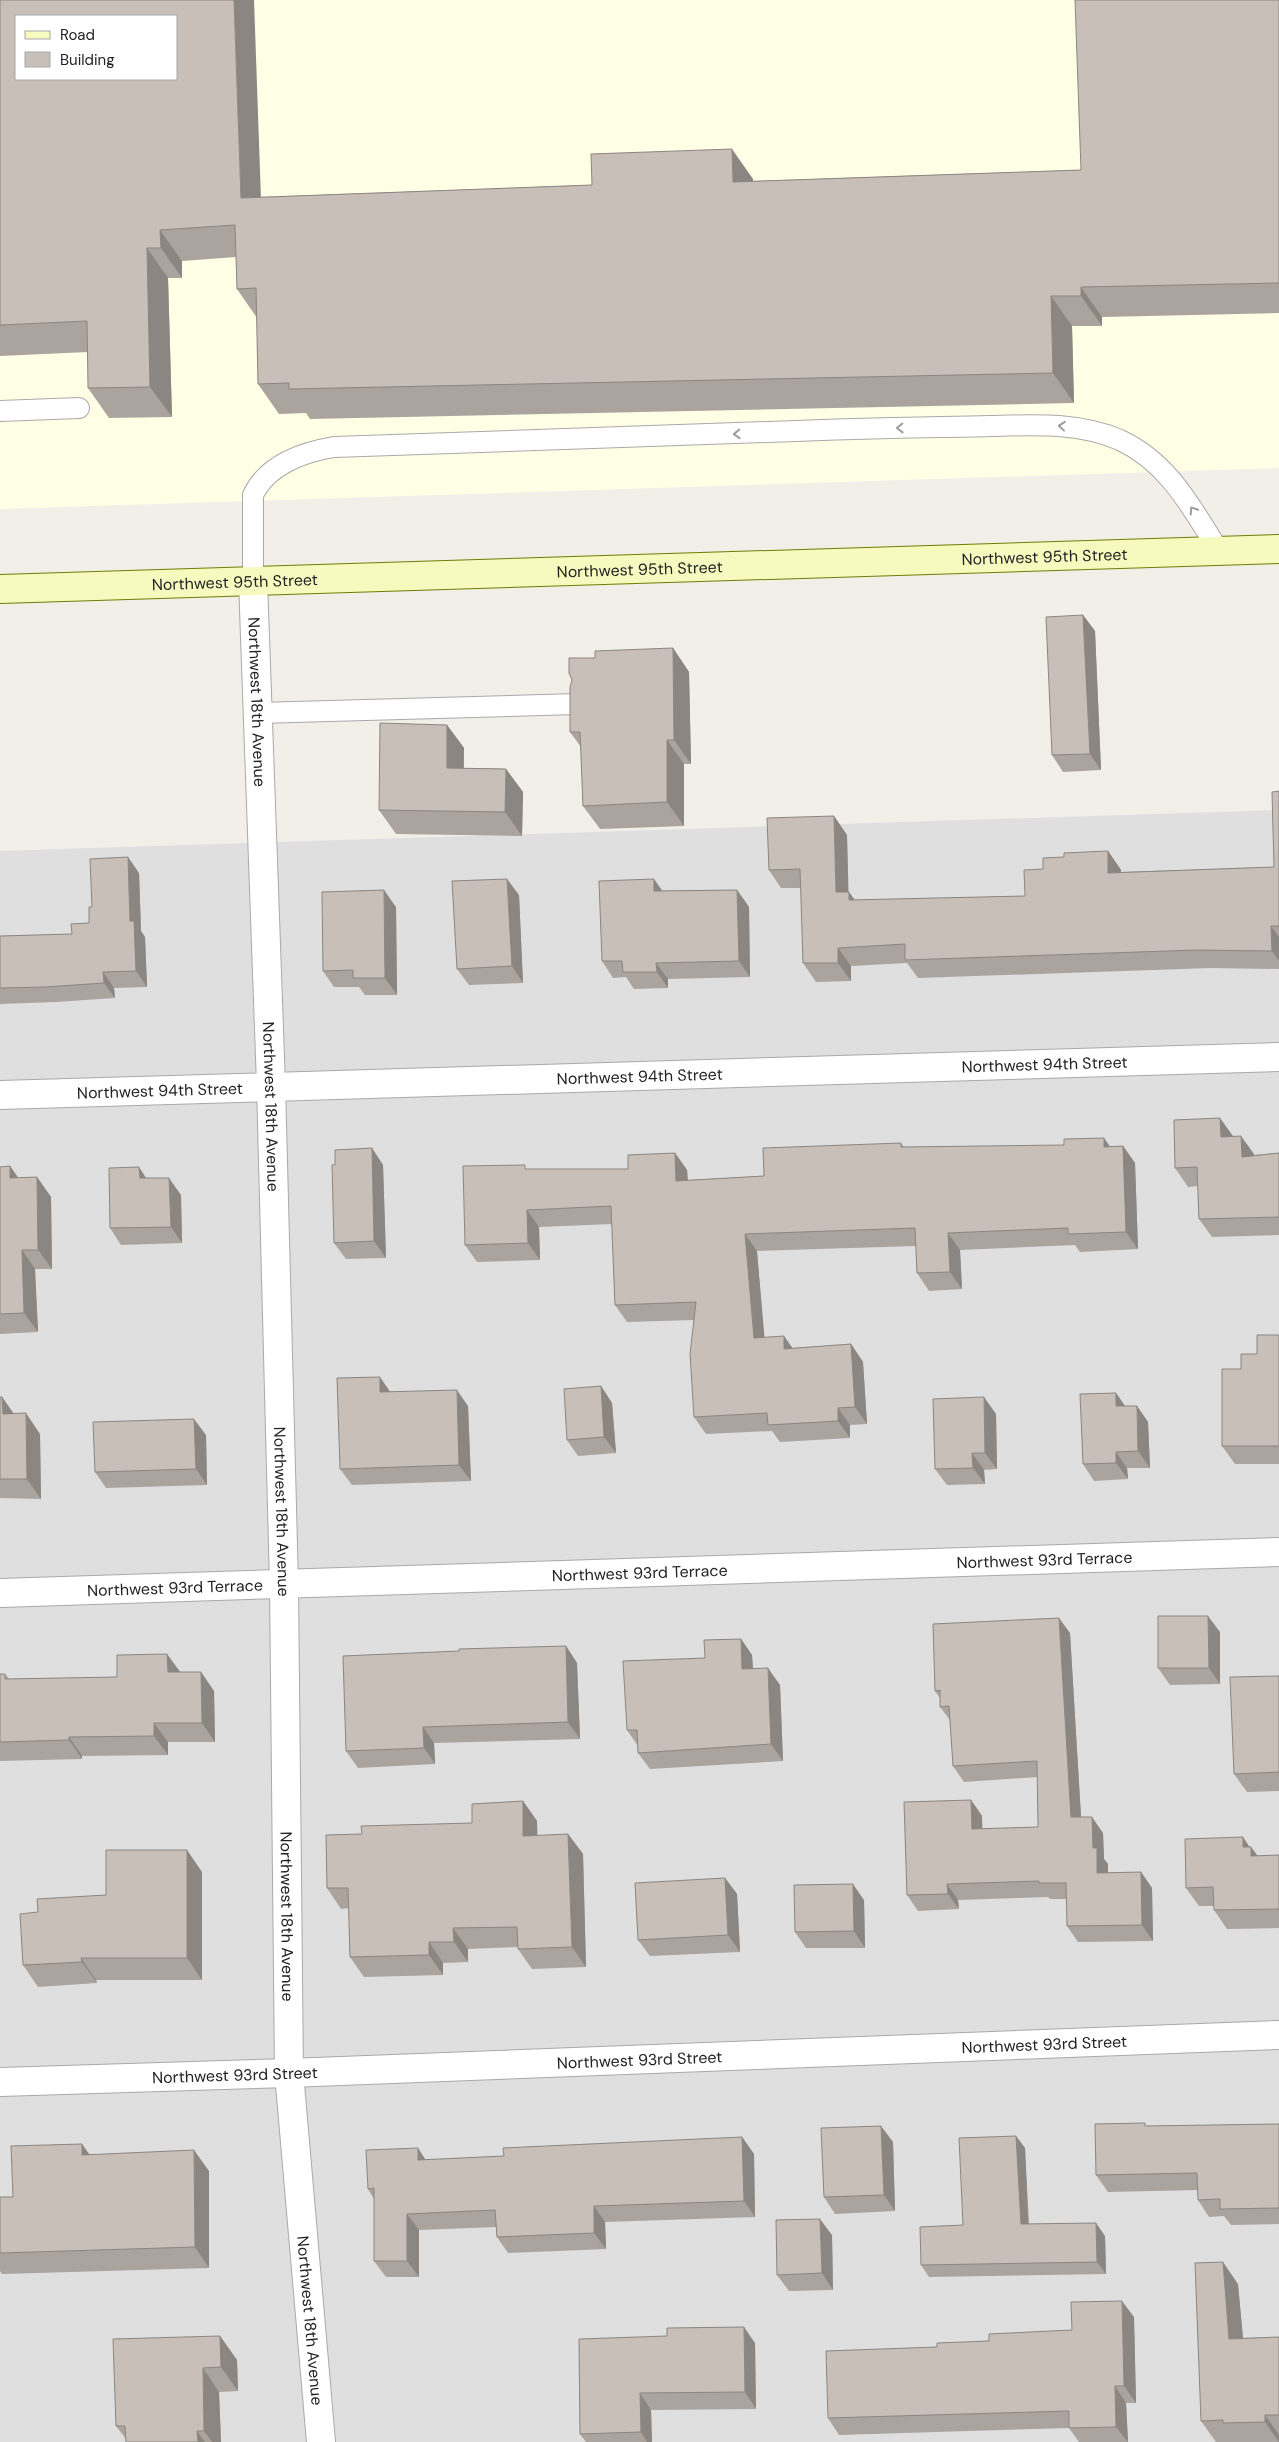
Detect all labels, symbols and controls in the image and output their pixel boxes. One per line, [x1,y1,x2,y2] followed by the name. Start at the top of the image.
[15,15,178,80] legend
[60,25,95,45] text: Road
[60,50,115,70] text: Building
[1058,421,1066,432] one-way arrow
[895,423,903,433] one-way arrow
[733,428,741,439] one-way arrow
[1190,506,1199,515] one-way arrow
[961,544,1128,570] street label: Northwest 95th Street
[556,556,723,583] street label: Northwest 95th Street
[152,569,318,595] street label: Northwest 95th Street
[243,617,270,787] street label: Northwest 18th Avenue
[258,1021,284,1192] street label: Northwest 18th Avenue
[961,1052,1128,1077] street label: Northwest 94th Street
[556,1064,723,1089] street label: Northwest 94th Street
[77,1078,243,1104] street label: Northwest 94th Street
[269,1426,294,1597] street label: Northwest 18th Avenue
[956,1547,1133,1573] street label: Northwest 93rd Terrace
[551,1560,728,1586] street label: Northwest 93rd Terrace
[87,1575,263,1601] street label: Northwest 93rd Terrace
[276,1831,298,2002] street label: Northwest 18th Avenue
[961,2031,1128,2058] street label: Northwest 93rd Street
[556,2046,723,2074] street label: Northwest 93rd Street
[152,2062,318,2088] street label: Northwest 93rd Street
[292,2235,328,2406] street label: Northwest 18th Avenue

